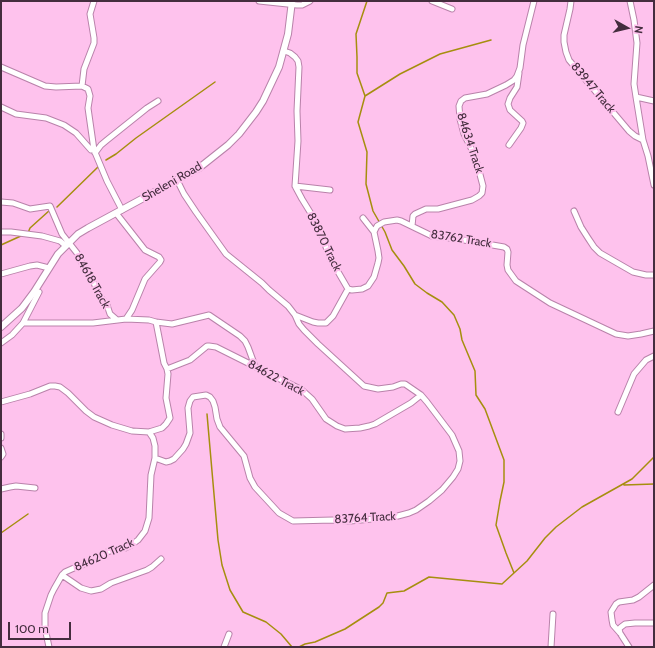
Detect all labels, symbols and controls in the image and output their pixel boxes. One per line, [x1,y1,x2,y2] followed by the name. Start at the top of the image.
[607,8,647,48] north arrow
[631,25,646,34] text: N
[568,60,618,116] street label: 83947 Track
[453,111,487,175] street label: 84634 Track
[140,159,204,205] street label: Sheleni Road
[304,210,344,274] street label: 83870 Track
[430,227,492,251] street label: 83762 Track
[71,251,113,311] street label: 84618 Track
[245,357,307,399] street label: 84622 Track
[334,509,396,527] street label: 83764 Track
[72,535,136,575] street label: 84620 Track
[10,614,73,640] scale bar
[15,621,49,636] text: 100 m

